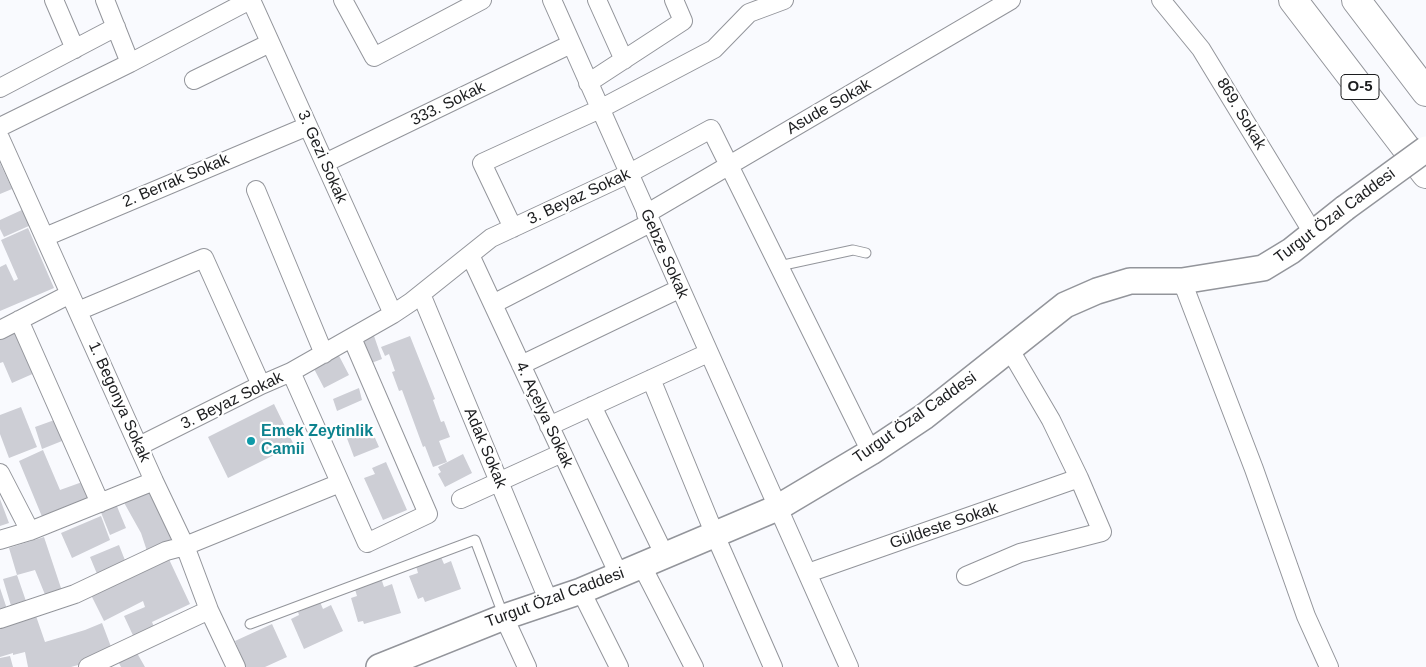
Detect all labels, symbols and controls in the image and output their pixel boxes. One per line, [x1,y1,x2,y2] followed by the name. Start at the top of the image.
[1341,74,1379,100] road number: O-5
[783,75,875,139] street label: Asude Sokak
[1212,75,1270,153] street label: 869. Sokak
[408,78,488,130] street label: 333. Sokak
[293,108,351,206] street label: 3. Gezi Sokak
[120,150,232,212] street label: 2. Berrak Sokak
[1271,164,1399,268] street label: Turgut Özal Caddesi
[525,165,633,229] street label: 3. Beyaz Sokak
[636,206,692,302] street label: Gebze Sokak
[84,339,154,465] street label: 1. Begonya Sokak
[511,359,577,471] street label: 4. Açelya Sokak
[178,368,286,434] street label: 3. Beyaz Sokak
[850,368,980,468] street label: Turgut Özal Caddesi
[459,405,511,491] street label: Adak Sokak
[261,422,373,460] place label: Emek Zeytinlik Camii
[245,435,257,447] marker: Emek Zeytinlik Camii
[887,499,1001,553] street label: Güldeste Sokak
[483,564,627,632] street label: Turgut Özal Caddesi

